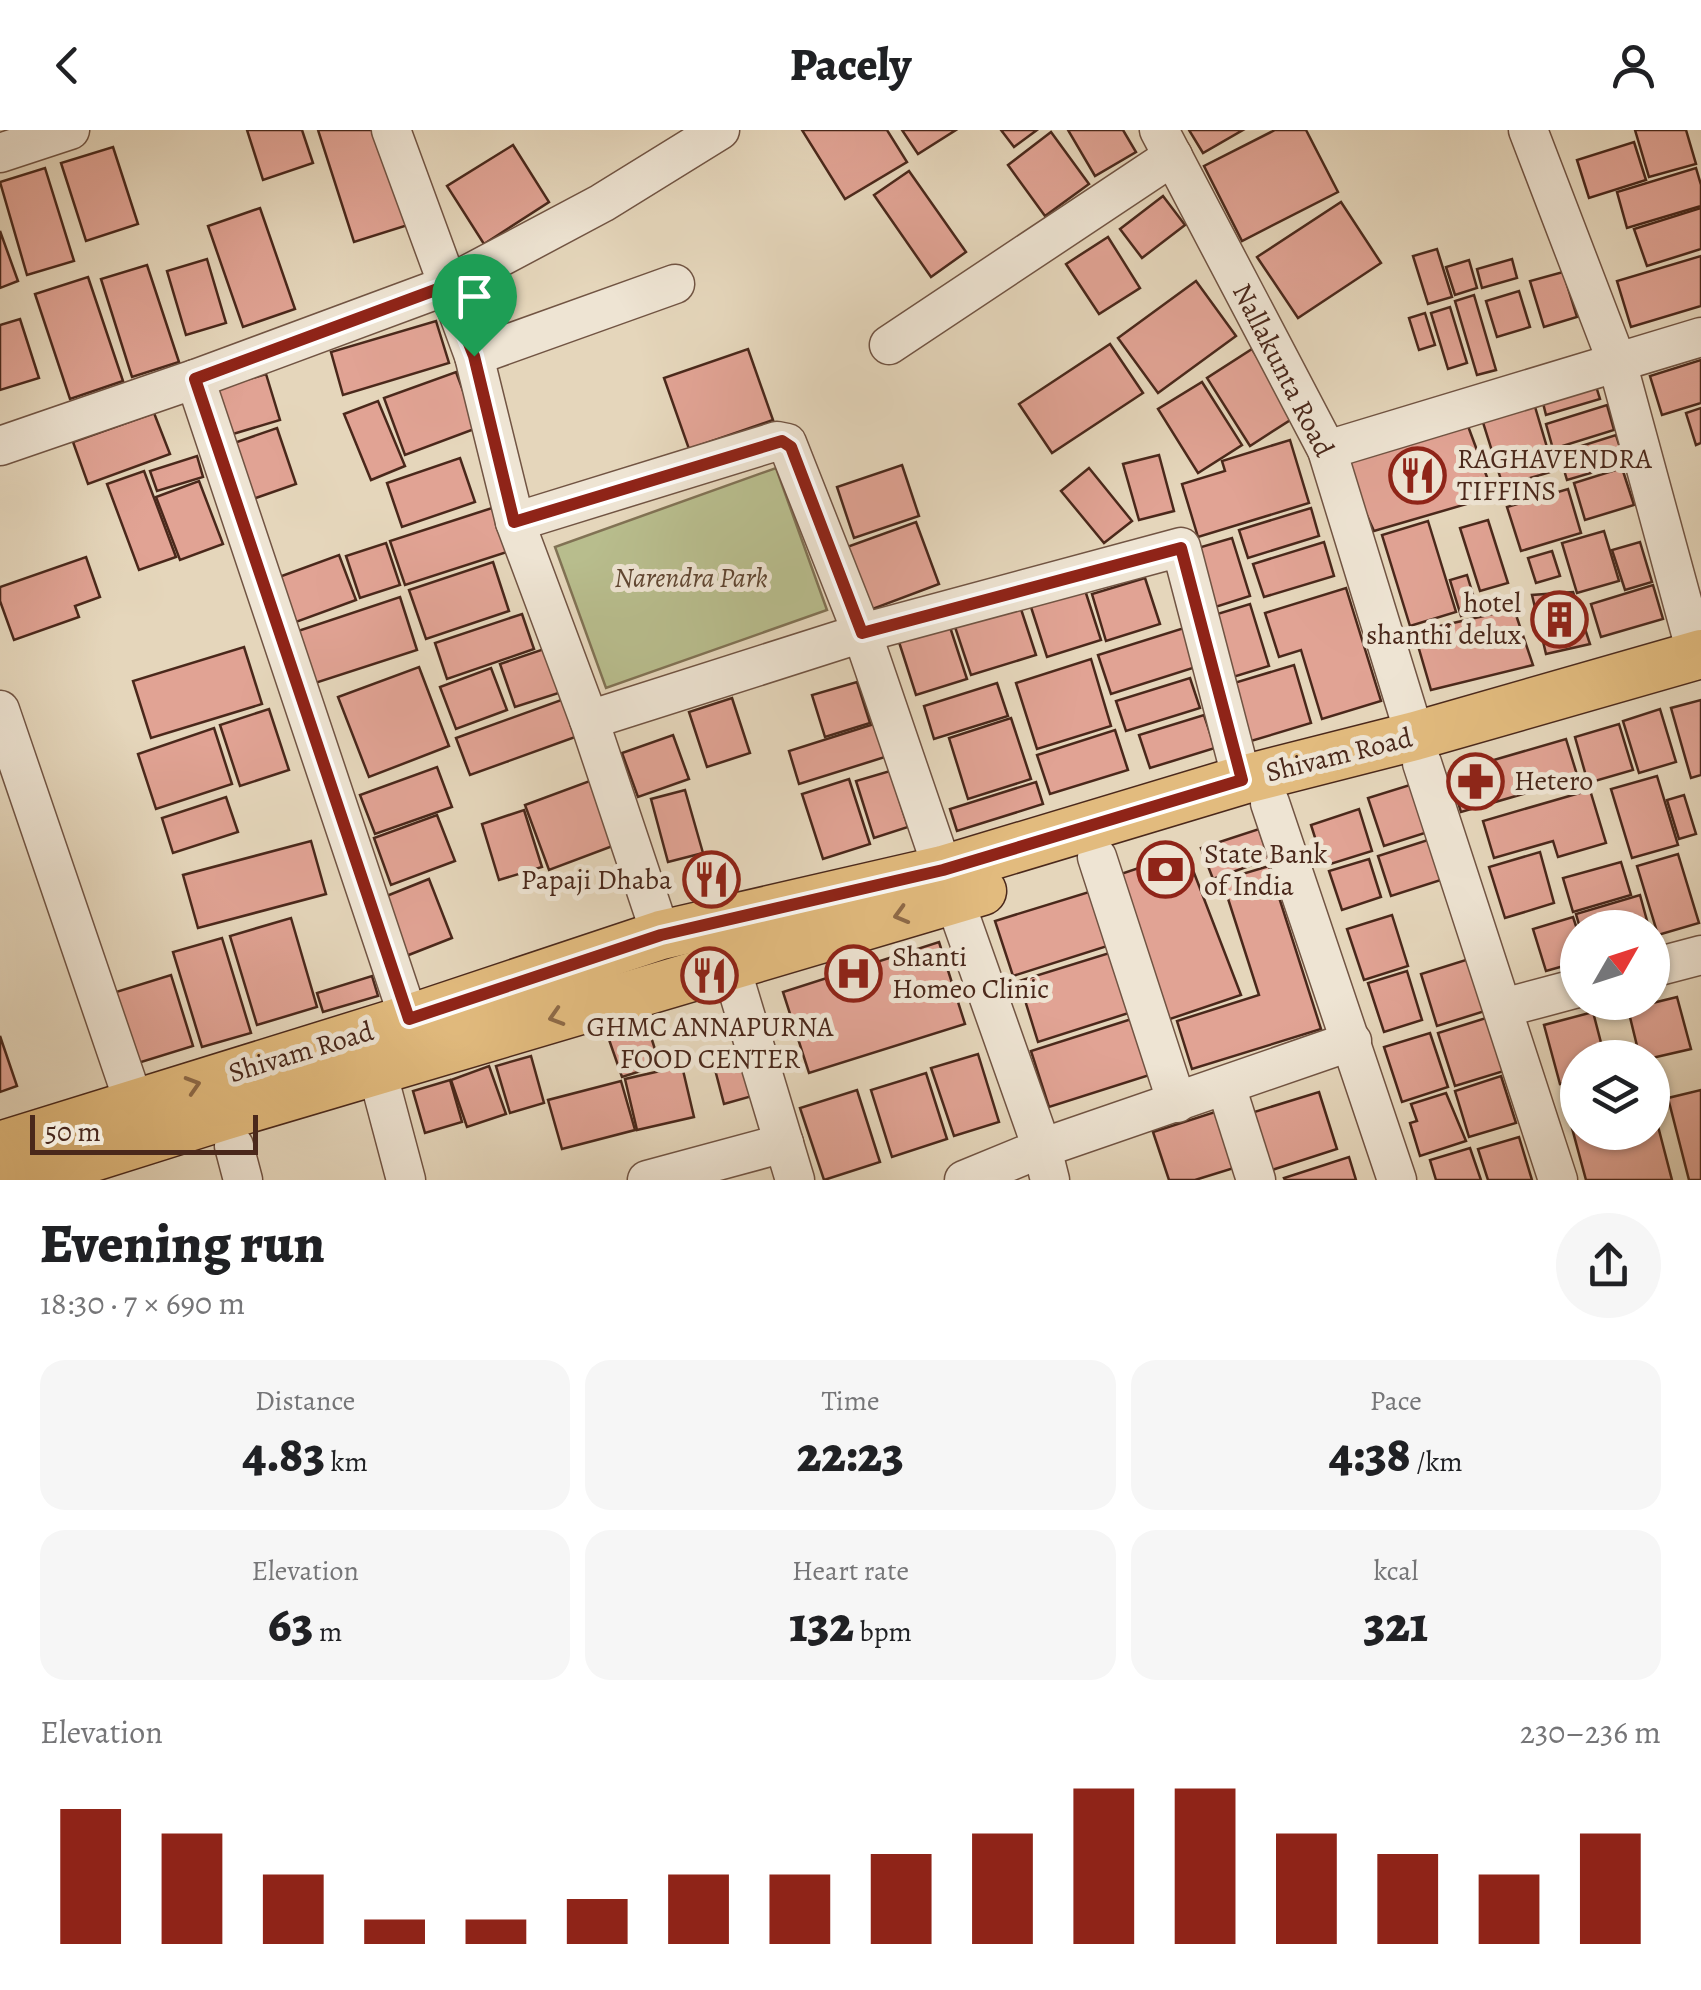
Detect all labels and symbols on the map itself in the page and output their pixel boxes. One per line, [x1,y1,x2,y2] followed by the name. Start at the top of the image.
[432,254,517,357] pin
[1223,277,1343,464] street label: Nallakunta Road
[1457,440,1652,510] place label: RAGHAVENDRA TIFFINS
[1388,445,1448,505] restaurant icon: RAGHAVENDRA TIFFINS
[614,559,768,597] park label: Narendra Park
[1366,584,1522,654] place label: hotel shanthi delux
[1530,589,1590,649] building icon: hotel shanthi delux
[1262,718,1417,792] street label: Shivam Road
[1445,751,1505,811] pharmacy icon: Hetero
[1514,762,1593,800] place label: Hetero
[1204,835,1328,905] place label: State Bank of India
[1135,840,1195,900] bank icon: State Bank of India
[681,850,741,910] restaurant icon: Papaji Dhaba
[521,861,672,899] place label: Papaji Dhaba
[893,903,910,924] one-way arrow
[1560,910,1670,1020] north arrow
[892,938,1049,1008] place label: Shanti Homeo Clinic
[823,943,883,1003] hospital icon: Shanti Homeo Clinic
[680,946,740,1006] restaurant icon: GHMC ANNAPURNA FOOD CENTER
[548,1005,565,1026] one-way arrow
[587,1008,834,1078] place label: GHMC ANNAPURNA FOOD CENTER
[224,1012,379,1092] street label: Shivam Road
[184,1076,201,1097] one-way arrow
[30,1110,258,1154] scale bar

